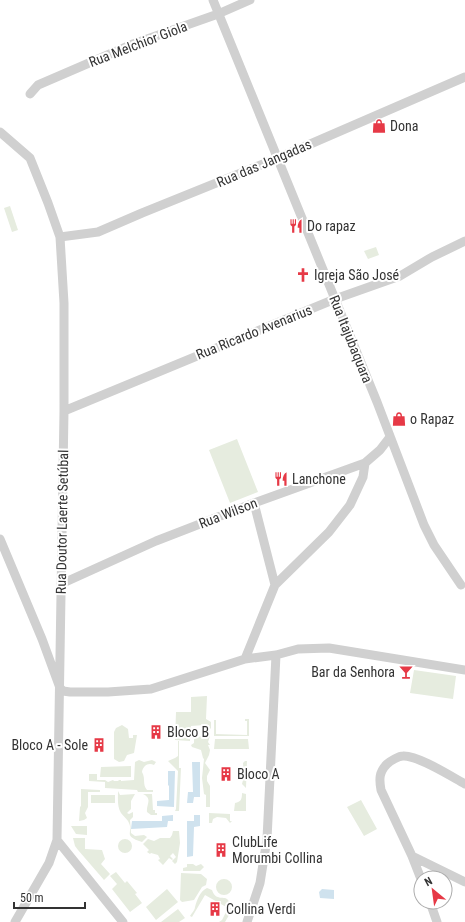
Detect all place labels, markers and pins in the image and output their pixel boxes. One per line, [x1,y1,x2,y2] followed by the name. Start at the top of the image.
[371,118,387,134] shop icon: Dona
[390,118,419,134] place label: Dona
[288,218,304,234] restaurant icon: Do rapaz
[307,218,356,234] place label: Do rapaz
[295,267,311,283] church icon: Igreja São José
[314,267,400,283] place label: Igreja São José
[391,411,407,427] shop icon: o Rapaz
[410,411,454,427] place label: o Rapaz
[273,471,289,487] restaurant icon: Lanchone
[292,471,346,487] place label: Lanchone
[311,664,395,680] place label: Bar da Senhora
[398,664,414,680] bar icon: Bar da Senhora
[148,724,164,740] building icon: Bloco B
[167,724,209,740] place label: Bloco B
[11,737,88,753] place label: Bloco A - Sole
[91,737,107,753] building icon: Bloco A - Sole
[218,766,234,782] building icon: Bloco A
[237,766,280,782] place label: Bloco A
[232,834,323,866] place label: ClubLife Morumbi Collina
[213,842,229,858] building icon: ClubLife Morumbi Collina
[207,901,223,917] building icon: Collina Verdi
[226,901,296,917] place label: Collina Verdi

